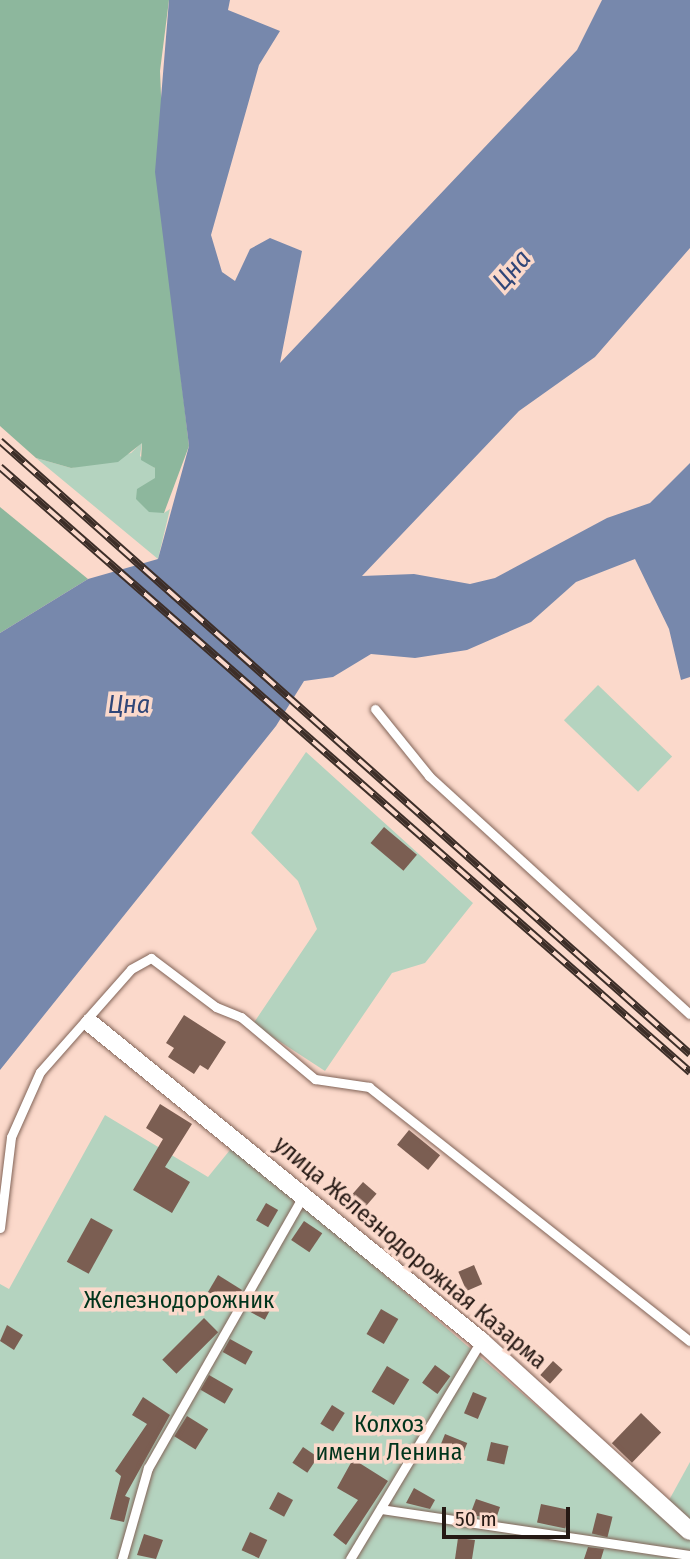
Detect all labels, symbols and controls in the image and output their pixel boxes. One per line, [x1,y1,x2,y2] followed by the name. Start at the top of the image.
[486,244,538,296] water label: Цна
[108,689,150,721] water label: Цна
[268,1130,552,1376] street label: улица Железнодорожная Казарма
[84,1287,274,1315] park label: Железнодорожник
[316,1411,462,1467] park label: Колхоз имени Ленина
[445,1492,573,1536] scale bar
[455,1506,497,1532] text: 50 m

